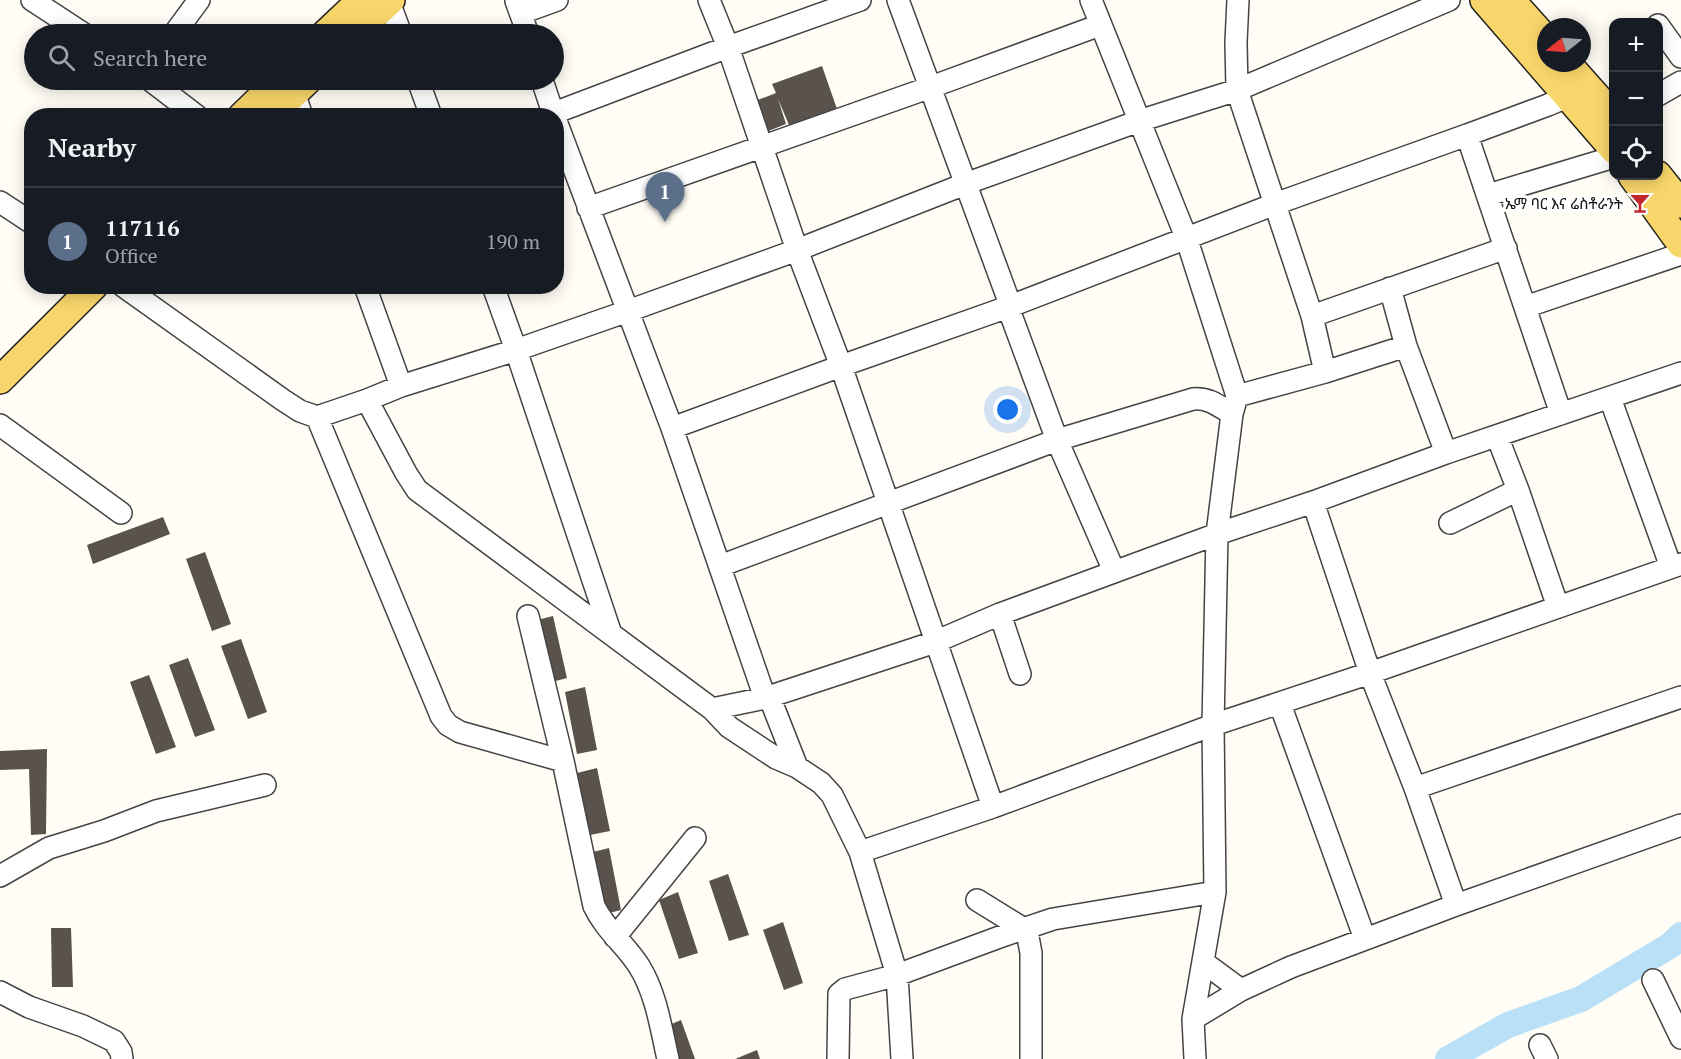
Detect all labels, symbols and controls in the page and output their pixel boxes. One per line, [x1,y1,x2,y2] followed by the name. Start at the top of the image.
[1537,18,1591,72] north arrow
[1609,18,1663,180] map controls
[1609,18,1663,72] button: +
[24,24,564,90] search box
[45,41,78,74] icon: search
[93,43,207,72] text: Search here
[1609,72,1663,126] button: −
[1609,126,1663,180] button: locate
[48,130,136,164] text: Nearby
[646,172,684,222] pin: 1
[1628,191,1652,215] bar icon: ኤማ ባር እና ሬስቶራንት
[1505,193,1623,213] place label: ኤማ ባር እና ሬስቶራንት
[105,213,180,242] text: 117116
[62,228,73,255] text: 1
[486,228,540,255] text: 190 m
[105,242,158,269] text: Office
[993,395,1022,424] your location

